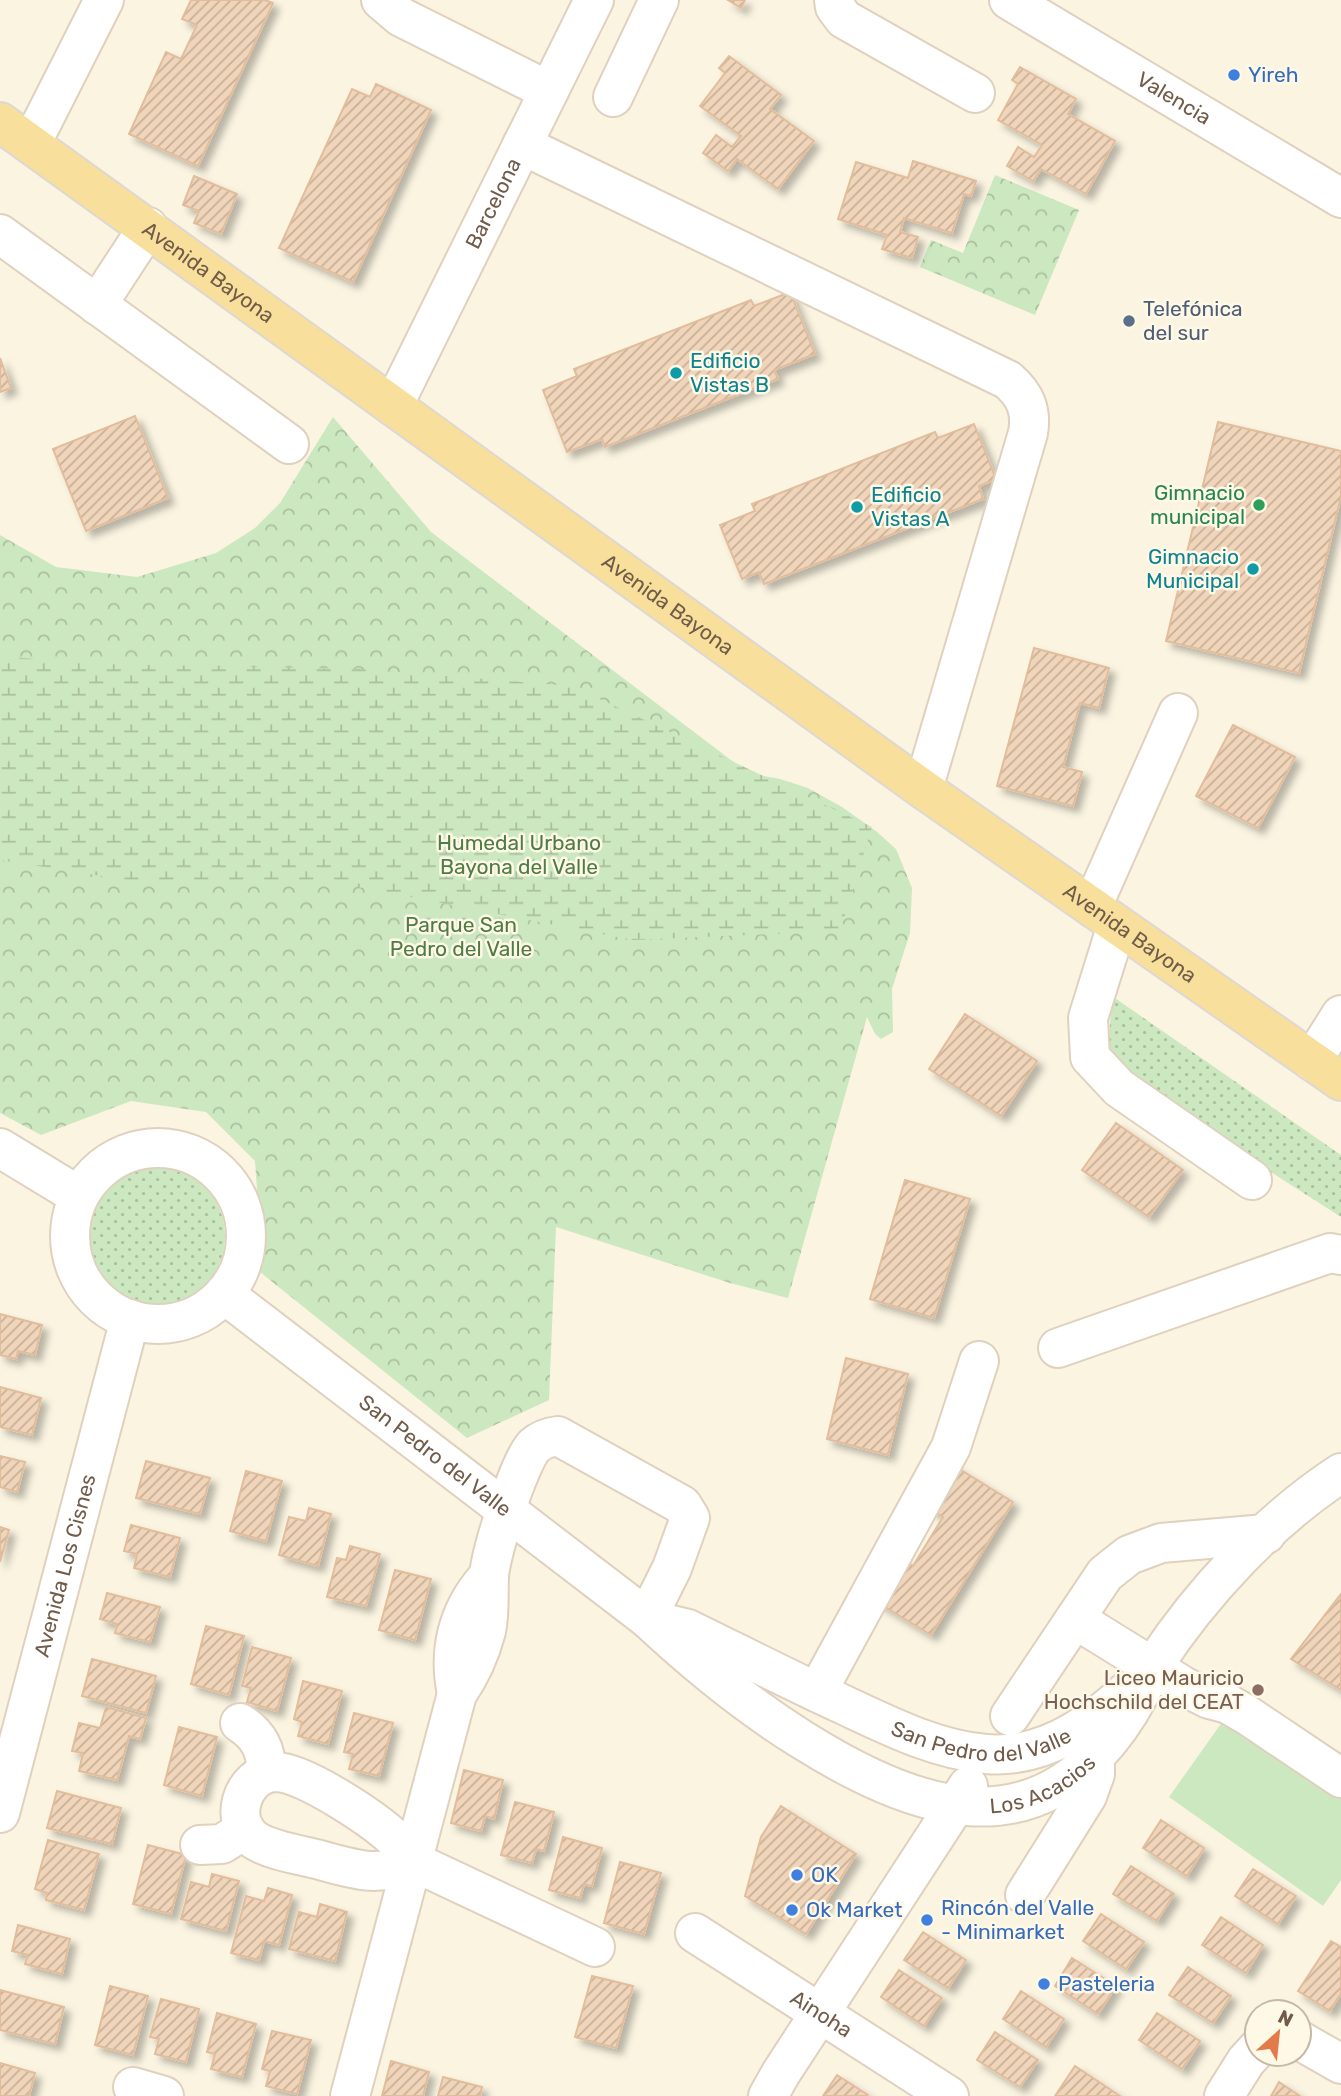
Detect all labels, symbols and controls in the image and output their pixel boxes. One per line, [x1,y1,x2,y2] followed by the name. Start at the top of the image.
[1248,62,1299,87] place label: Yireh
[1133,66,1216,130] street label: Valencia
[1226,67,1242,83] marker: Yireh
[460,154,526,253] street label: Barcelona
[138,216,279,328] street label: Avenida Bayona
[1143,296,1243,345] place label: Telefónica del sur
[1121,313,1137,329] marker: Telefónica del sur
[690,348,769,397] place label: Edificio Vistas B
[668,365,684,381] marker: Edificio Vistas B
[1150,480,1245,529] place label: Gimnacio municipal
[871,482,950,531] place label: Edificio Vistas A
[1251,497,1267,513] marker: Gimnacio municipal
[849,499,865,515] marker: Edificio Vistas A
[1146,544,1239,593] place label: Gimnacio Municipal
[597,548,739,660] street label: Avenida Bayona
[1245,561,1261,577] marker: Gimnacio Municipal
[437,830,601,879] park label: Humedal Urbano Bayona del Valle
[1059,878,1201,988] street label: Avenida Bayona
[390,912,532,961] park label: Parque San Pedro del Valle
[354,1389,517,1522] street label: San Pedro del Valle
[29,1471,101,1659] street label: Avenida Los Cisnes
[1044,1665,1244,1714] place label: Liceo Mauricio Hochschild del CEAT
[1250,1682,1266,1698] marker: Liceo Mauricio Hochschild del CEAT
[888,1715,1075,1767] street label: San Pedro del Valle
[988,1750,1100,1818] street label: Los Acacios
[811,1862,838,1887] place label: OK
[789,1867,805,1883] marker: OK
[941,1895,1094,1944] place label: Rincón del Valle - Minimarket
[806,1897,902,1922] place label: Ok Market
[784,1902,800,1918] marker: Ok Market
[919,1912,935,1928] marker: Rincón del Valle - Minimarket
[1058,1971,1155,1996] place label: Pasteleria
[1036,1976,1052,1992] marker: Pasteleria
[786,1985,857,2043] street label: Ainoha
[1243,1998,1313,2068] north arrow
[1274,2005,1297,2032] text: N

